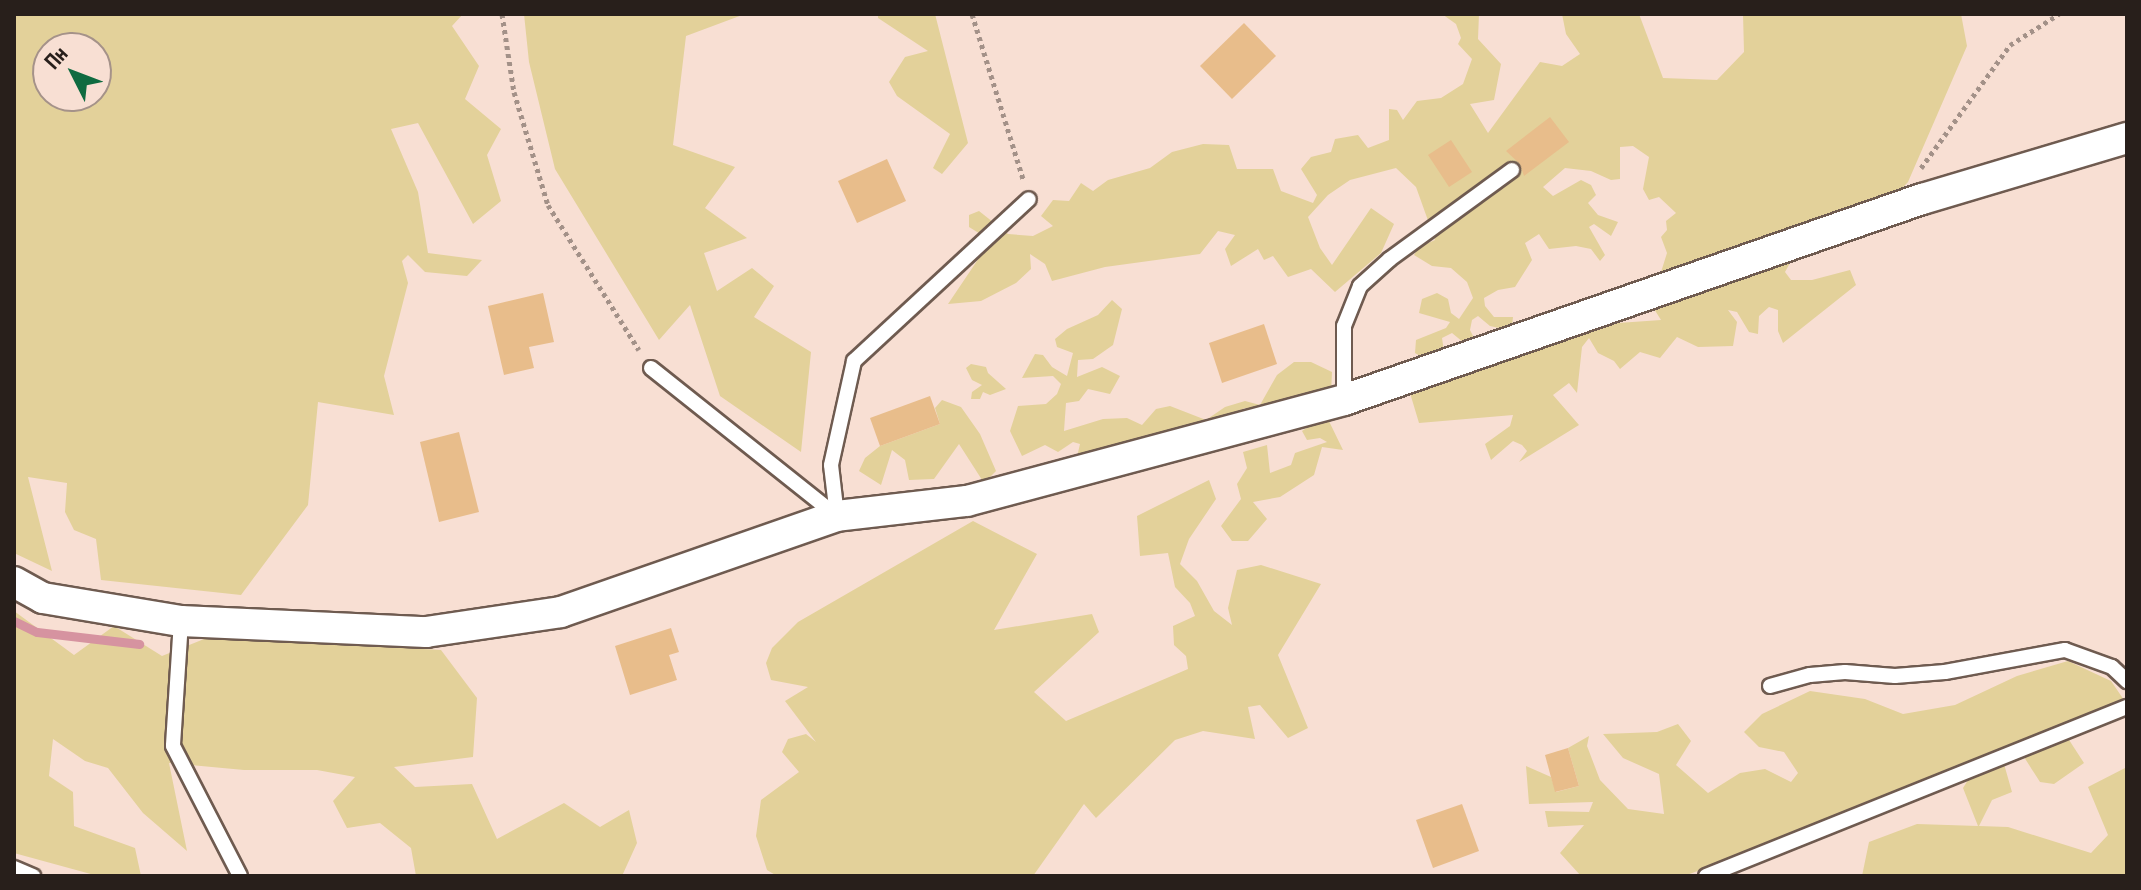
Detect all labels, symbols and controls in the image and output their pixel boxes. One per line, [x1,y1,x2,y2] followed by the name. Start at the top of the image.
[32,32,112,112] north arrow
[38,40,73,75] text: Пн

